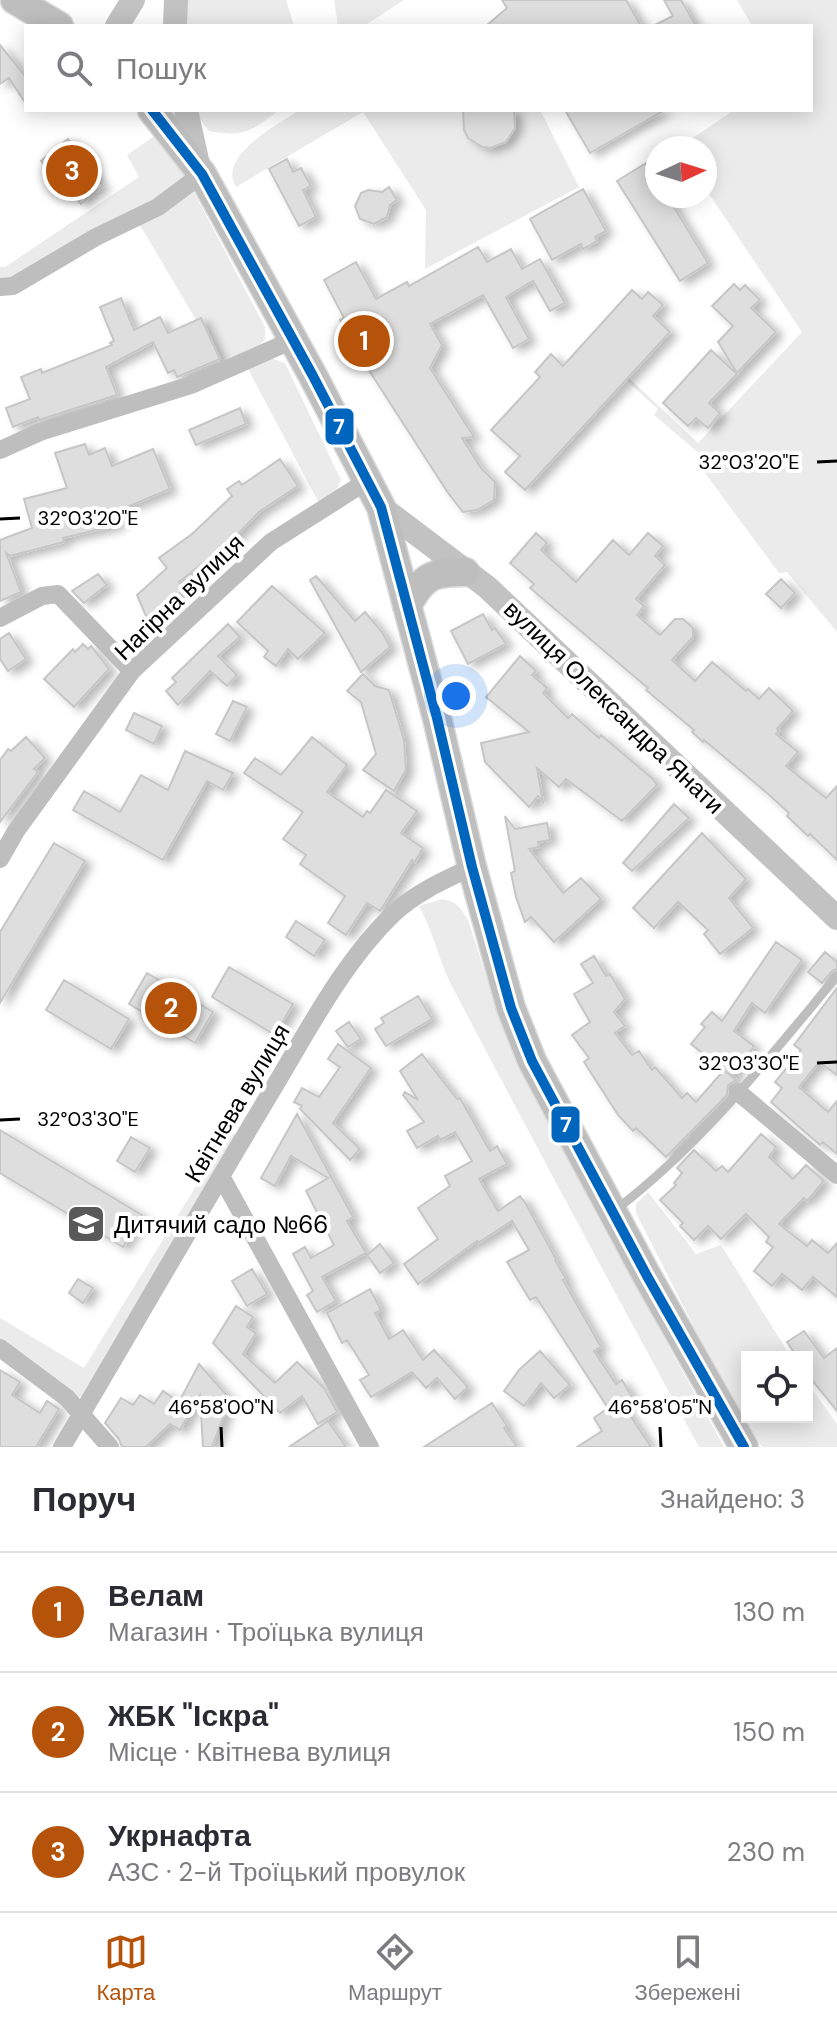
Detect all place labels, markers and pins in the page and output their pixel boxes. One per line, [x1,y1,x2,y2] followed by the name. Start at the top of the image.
[46,141,98,201] pin: 3
[338,311,390,371] pin: 1
[145,978,197,1038] pin: 2
[65,1203,107,1245] school or university icon: Дитячий садо №66
[114,1209,328,1240] place label: Дитячий садо №66

